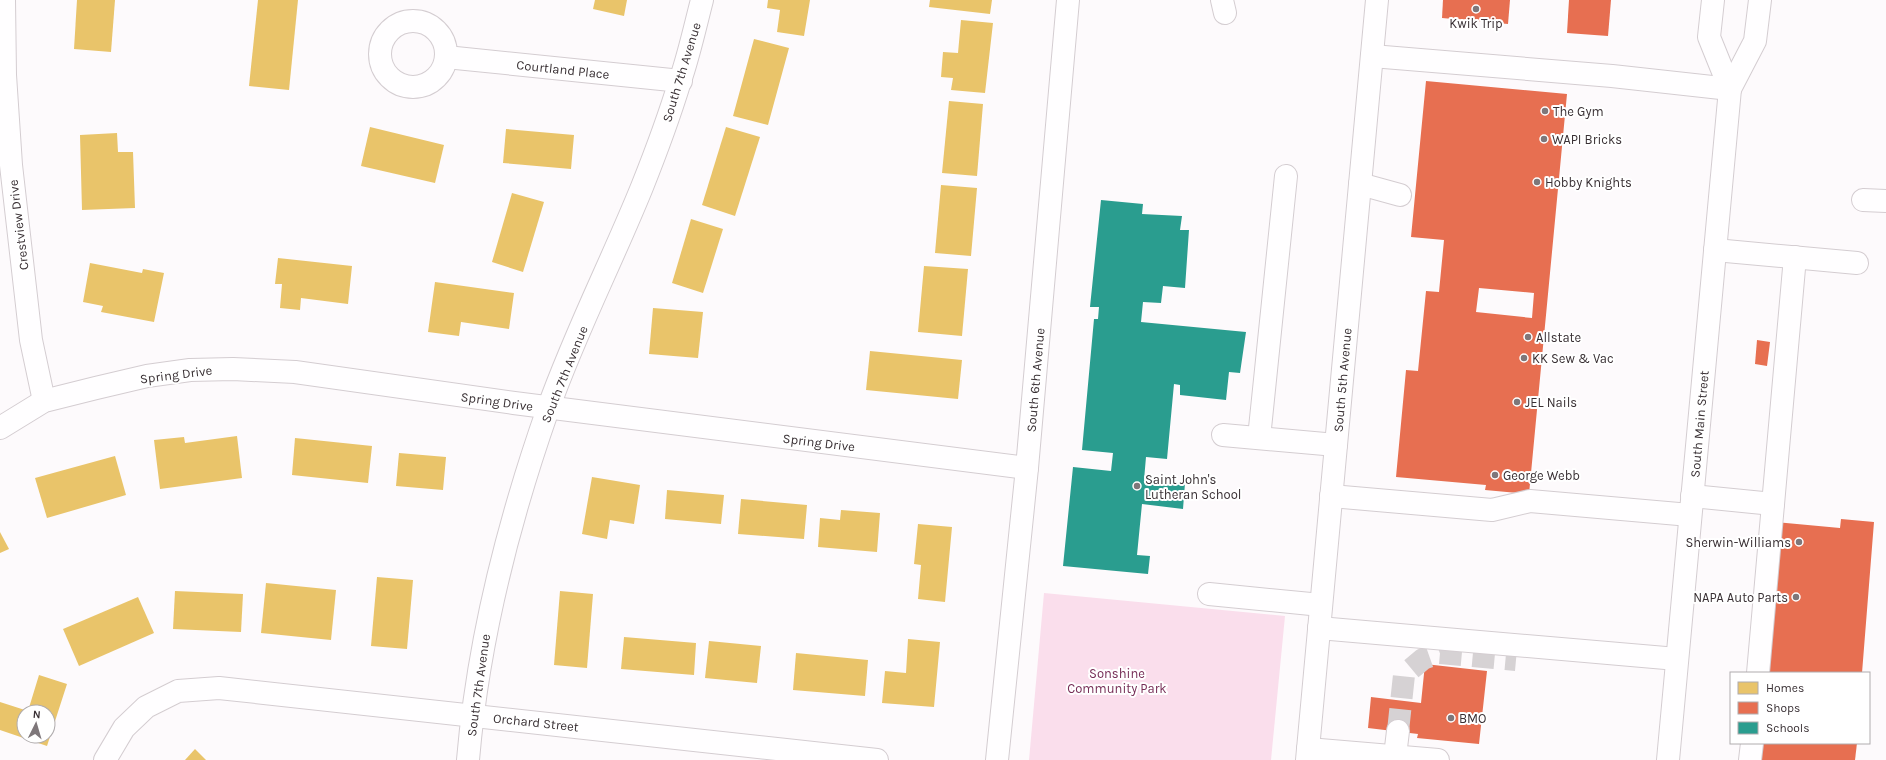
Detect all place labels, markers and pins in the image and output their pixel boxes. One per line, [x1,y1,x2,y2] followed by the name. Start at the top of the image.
[1471,4,1481,14] marker: Kwik Trip
[1449,16,1503,31] place label: Kwik Trip
[1553,104,1604,119] place label: The Gym
[1540,106,1550,116] marker: The Gym
[1552,132,1622,147] place label: WAPI Bricks
[1539,134,1549,144] marker: WAPI Bricks
[1545,175,1632,190] place label: Hobby Knights
[1532,177,1542,187] marker: Hobby Knights
[1536,330,1582,345] place label: Allstate
[1523,332,1533,342] marker: Allstate
[1532,351,1614,366] place label: KK Sew & Vac
[1519,353,1529,363] marker: KK Sew & Vac
[1525,395,1577,410] place label: JEL Nails
[1512,397,1522,407] marker: JEL Nails
[1503,468,1580,483] place label: George Webb
[1490,470,1500,480] marker: George Webb
[1145,472,1241,502] place label: Saint John's Lutheran School
[1132,481,1142,491] marker: Saint John's Lutheran School
[1685,535,1791,550] place label: Sherwin-Williams
[1794,537,1804,547] marker: Sherwin-Williams
[1693,590,1788,605] place label: NAPA Auto Parts
[1791,592,1801,602] marker: NAPA Auto Parts
[1459,711,1486,726] place label: BMO
[1446,713,1456,723] marker: BMO

